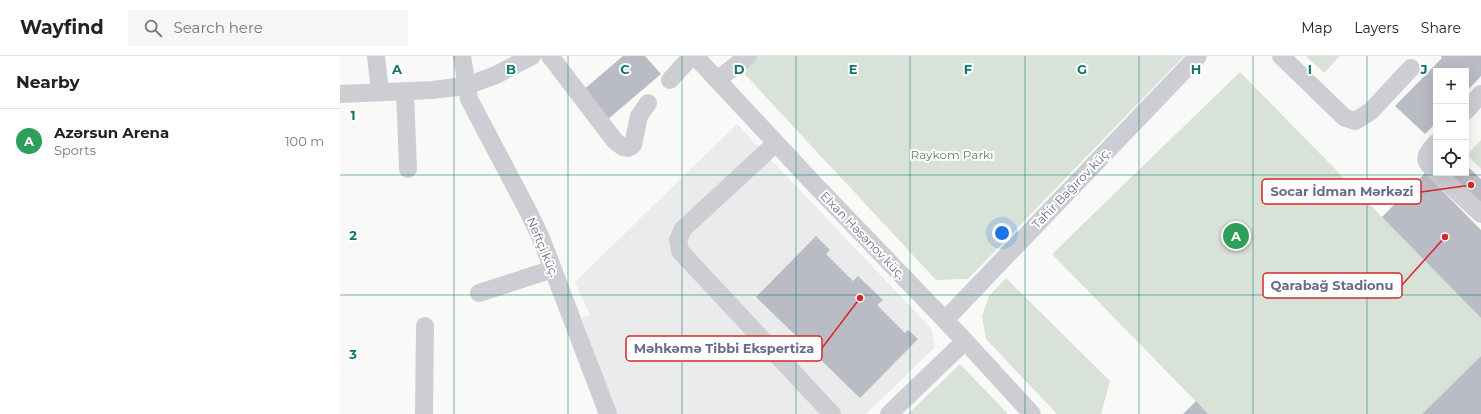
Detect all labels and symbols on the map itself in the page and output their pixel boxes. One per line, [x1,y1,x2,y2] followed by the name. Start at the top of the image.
[391,61,403,77] text: A
[506,61,516,77] text: B
[620,61,630,77] text: C
[734,61,745,77] text: D
[849,61,858,77] text: E
[964,61,972,77] text: F
[1077,61,1087,77] text: G
[1191,61,1201,77] text: H
[1308,61,1312,77] text: I
[1419,61,1428,77] text: J
[350,107,356,123] text: 1
[1029,144,1113,232] street label: Tahir Bağırov küç.
[911,147,993,162] park label: Raykom Parkı
[1262,179,1421,204] callout: Socar İdman Mərkəzi
[1271,183,1414,199] text: Socar İdman Mərkəzi
[817,188,909,282] street label: Elxan Həsənov küç.
[524,215,562,279] street label: Neftçi küç.
[1223,221,1249,251] pin: A
[992,223,1012,243] your location
[349,227,357,243] text: 2
[1263,273,1402,298] callout: Qarabağ Stadionu
[1271,277,1393,293] text: Qarabağ Stadionu
[626,336,822,361] callout: Məhkəmə Tibbi Ekspertiza
[634,340,814,356] text: Məhkəmə Tibbi Ekspertiza
[348,346,357,362] text: 3

